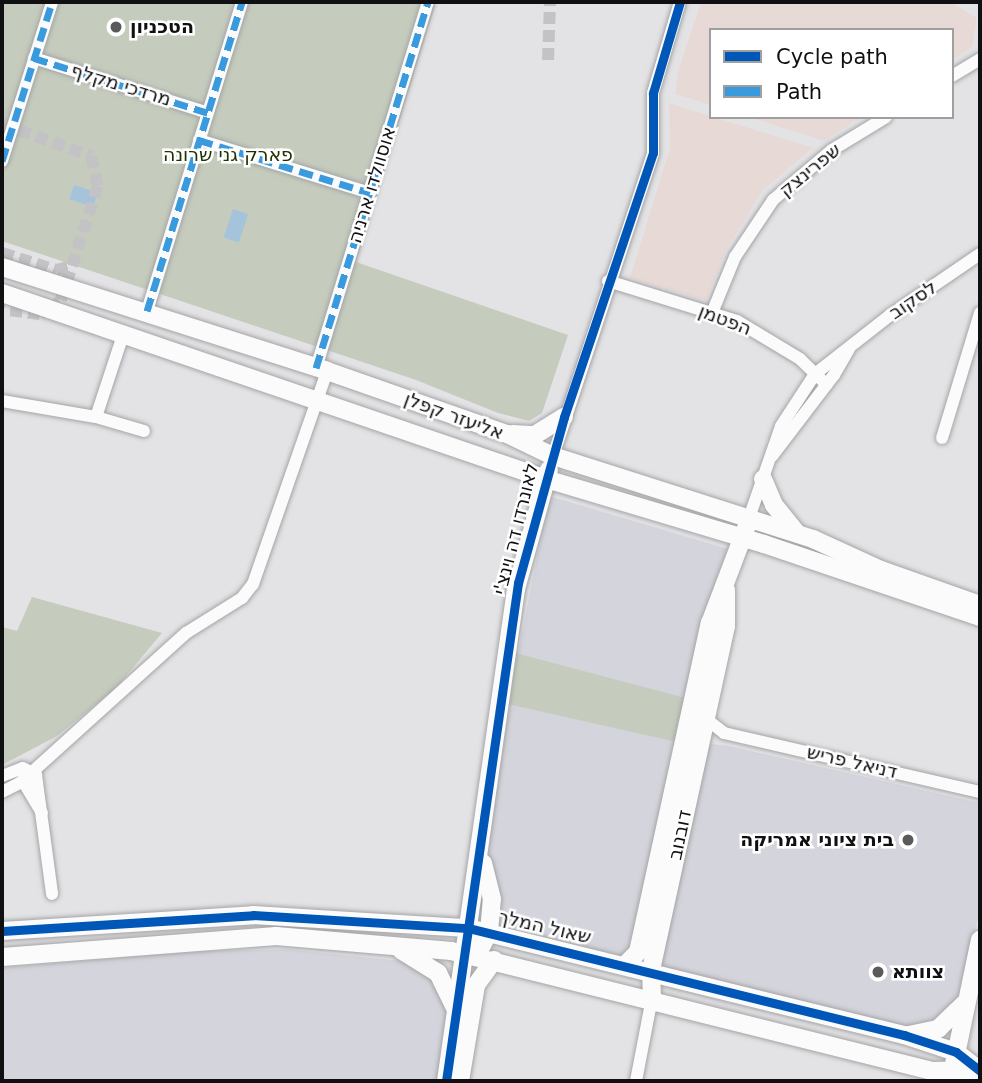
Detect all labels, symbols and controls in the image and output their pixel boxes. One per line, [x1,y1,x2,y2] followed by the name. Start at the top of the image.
[130,16,194,38] place label: הטכניון
[108,19,124,35] marker: הטכניון
[709,28,954,119] legend
[776,45,888,69] text: Cycle path
[68,59,174,111] street label: מרדכי מקלף
[776,80,822,104] text: Path
[343,124,401,246] street label: אוסוולדו ארניה
[775,138,845,202] street label: שפרינצק
[163,144,293,166] park label: פארק גני שרונה
[885,276,941,324] street label: לסקוב
[695,300,755,340] street label: הפטמן
[401,387,507,445] street label: אליעזר קפלן
[489,461,543,597] street label: לאונרדו דה וינצ'י
[805,741,899,783] street label: דניאל פריש
[664,808,696,862] street label: דובנוב
[740,829,894,851] place label: בית ציוני אמריקה
[900,832,916,848] marker: בית ציוני אמריקה
[496,905,594,949] street label: שאול המלך
[892,961,944,983] place label: צוותא
[870,964,886,980] marker: צוותא

